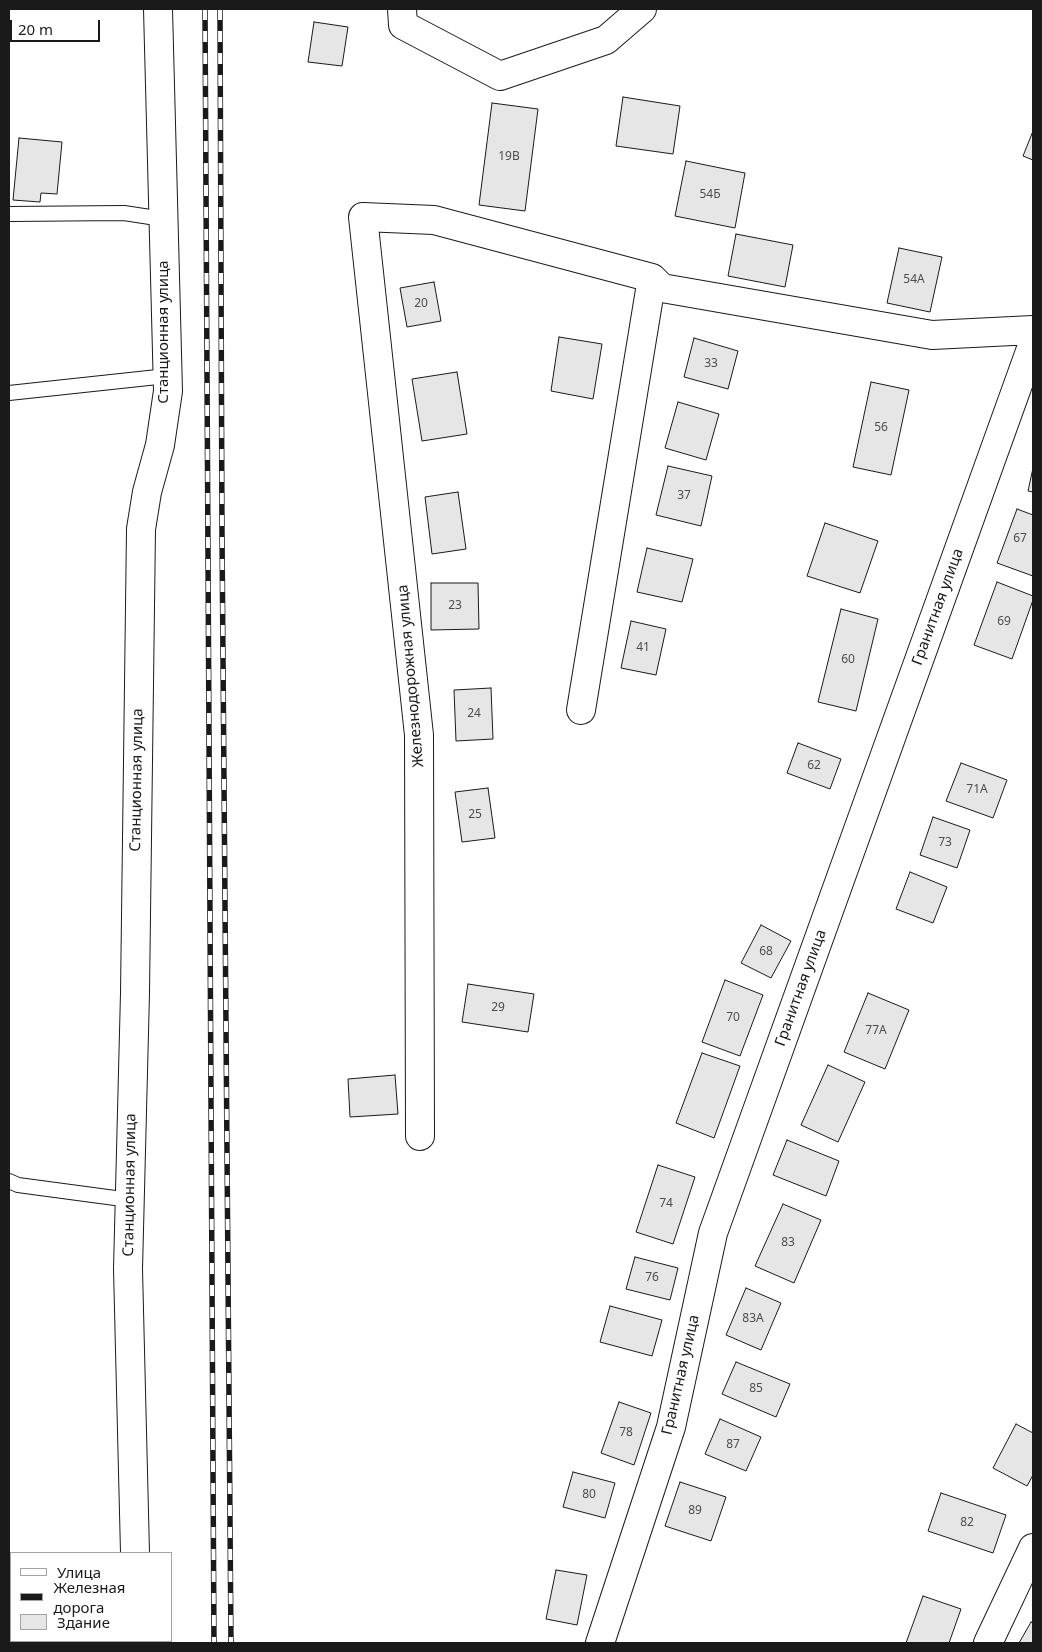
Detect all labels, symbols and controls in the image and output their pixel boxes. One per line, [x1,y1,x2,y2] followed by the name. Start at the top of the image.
[12,10,102,42] scale bar
[18,19,53,39] text: 20 m
[498,150,520,164] house number: 19В
[699,188,721,202] house number: 54Б
[155,260,173,404] street label: Станционная улица
[903,273,925,287] house number: 54А
[414,297,428,311] house number: 20
[704,357,718,371] house number: 33
[874,421,888,435] house number: 56
[677,489,691,503] house number: 37
[1013,532,1027,546] house number: 67
[909,546,967,668] street label: Гранитная улица
[394,584,428,768] street label: Железнодорожная улица
[448,599,462,613] house number: 23
[997,615,1011,629] house number: 69
[636,641,650,655] house number: 41
[841,653,855,667] house number: 60
[467,707,481,721] house number: 24
[127,708,147,852] street label: Станционная улица
[807,759,821,773] house number: 62
[966,783,988,797] house number: 71А
[468,808,482,822] house number: 25
[938,836,952,850] house number: 73
[772,927,830,1049] street label: Гранитная улица
[759,945,773,959] house number: 68
[491,1001,505,1015] house number: 29
[726,1011,740,1025] house number: 70
[865,1024,887,1038] house number: 77А
[120,1113,140,1257] street label: Станционная улица
[659,1197,673,1211] house number: 74
[781,1236,795,1250] house number: 83
[645,1271,659,1285] house number: 76
[742,1312,764,1326] house number: 83А
[658,1313,704,1437] street label: Гранитная улица
[749,1382,763,1396] house number: 85
[619,1426,633,1440] house number: 78
[726,1438,740,1452] house number: 87
[582,1488,596,1502] house number: 80
[688,1504,702,1518] house number: 89
[960,1516,974,1530] house number: 82
[10,1552,172,1642] legend
[57,1562,101,1582] text: Улица
[53,1577,126,1617] text: Железная дорога
[57,1612,110,1632] text: Здание

